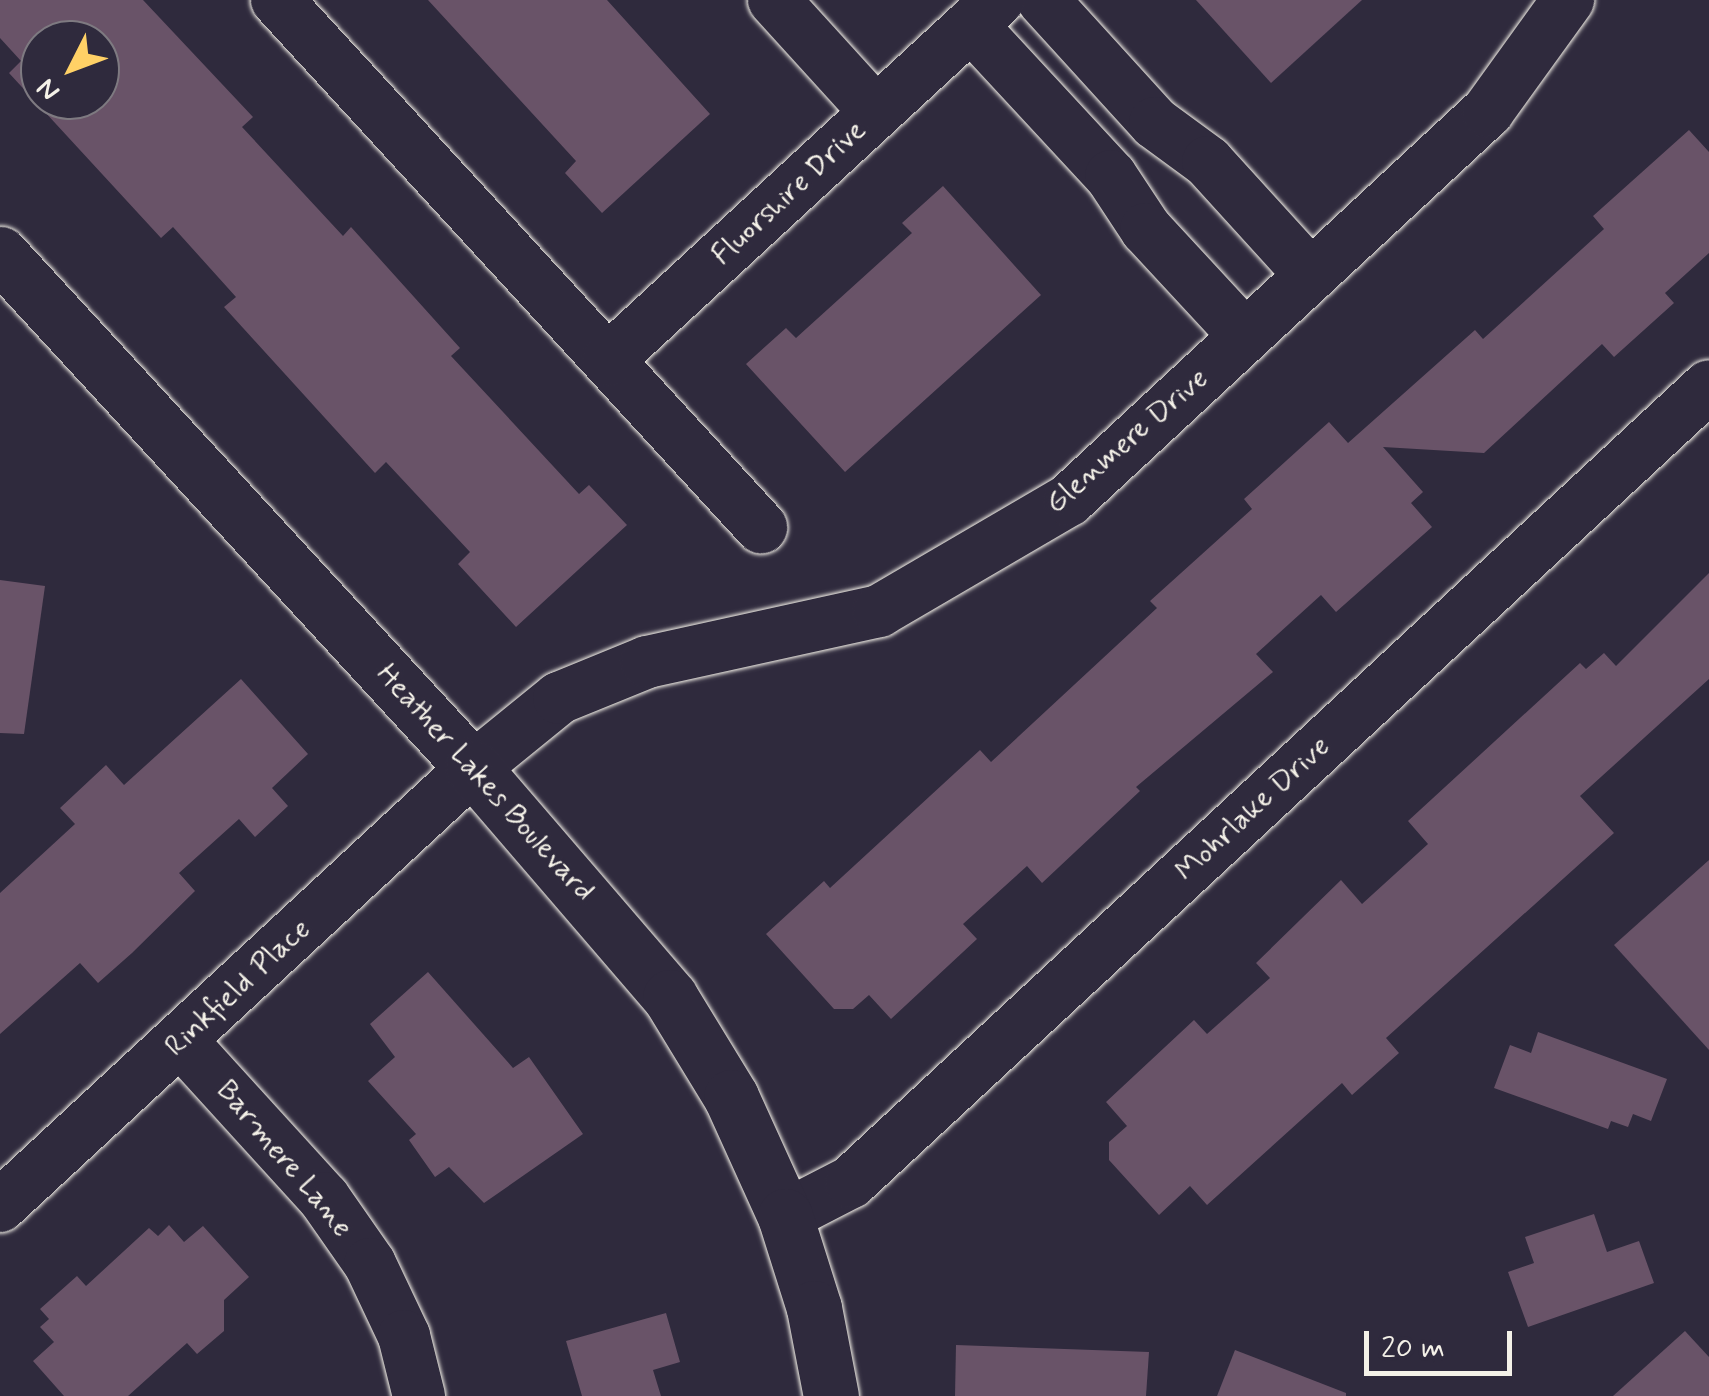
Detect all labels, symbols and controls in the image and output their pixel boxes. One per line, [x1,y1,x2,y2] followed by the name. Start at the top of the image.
[20,20,120,120] north arrow
[29,70,69,108] text: N
[705,113,873,273] street label: Fluorshire Drive
[1039,361,1215,521] street label: Glenmere Drive
[367,655,603,911] street label: Heather Lakes Boulevard
[1169,729,1337,889] street label: Mohrlake Drive
[159,913,317,1063] street label: Rinkfield Place
[209,1075,359,1243] street label: Barmere Lane
[1369,1311,1516,1373] scale bar
[1381,1329,1445,1368] text: 20 m

